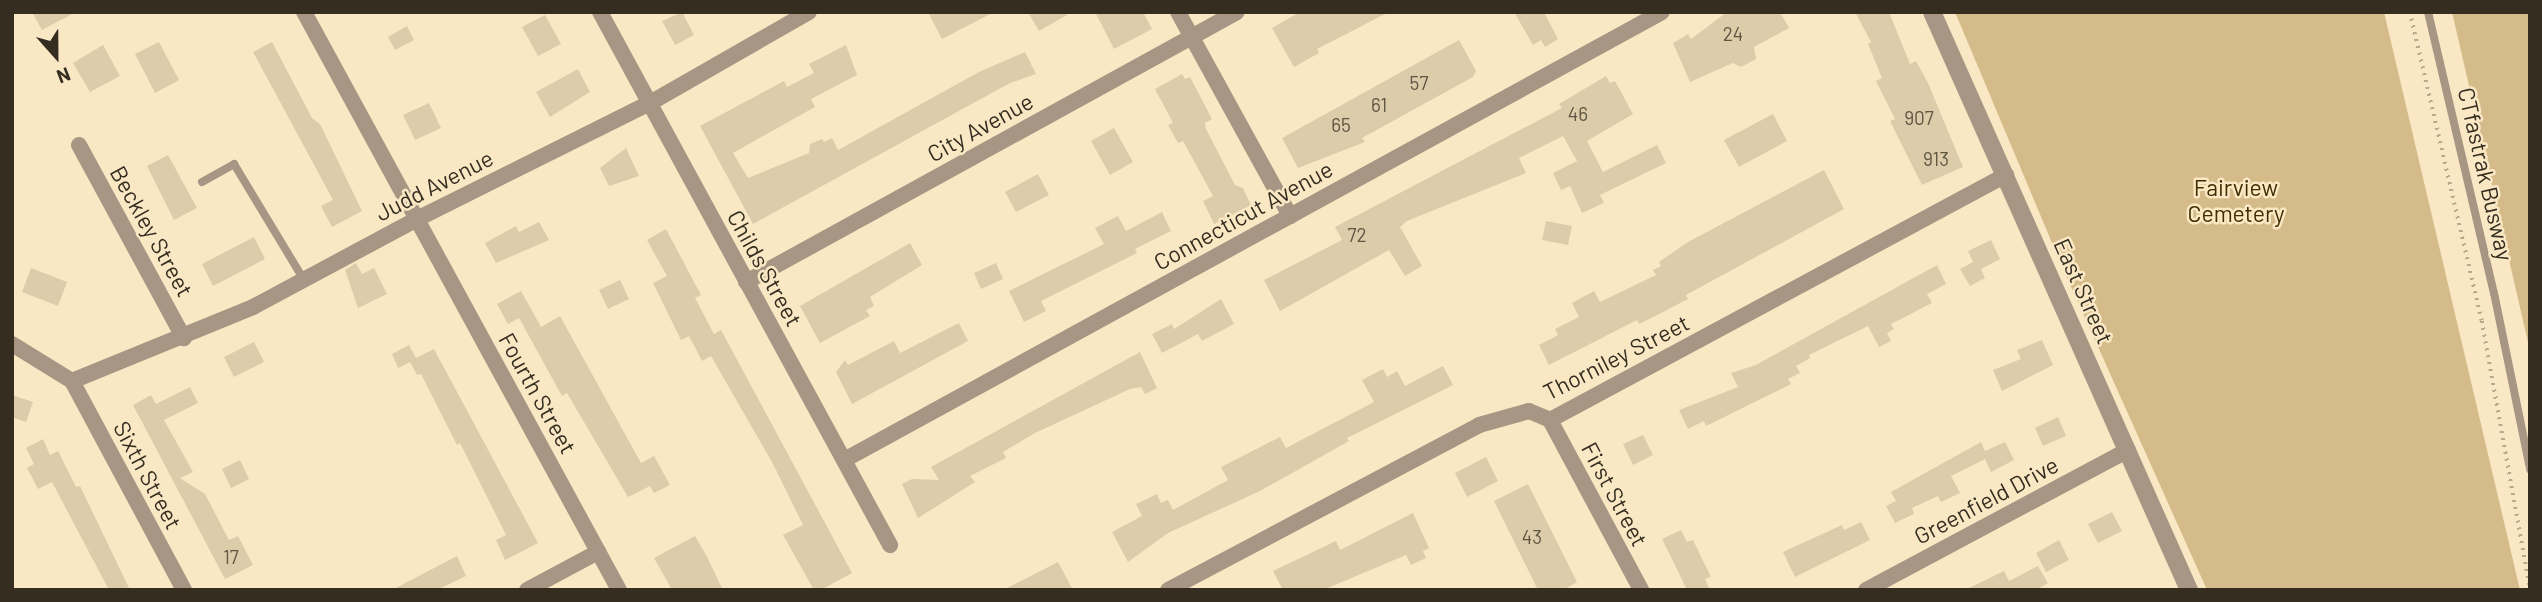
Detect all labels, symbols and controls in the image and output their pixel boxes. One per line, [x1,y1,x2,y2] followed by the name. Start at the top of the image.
[21,21,91,91] north arrow
[1723,23,1743,45] house number: 24
[54,63,74,89] text: N
[1410,72,1428,94] house number: 57
[2453,85,2519,263] street label: CTfastrak Busway
[922,87,1038,167] street label: City Avenue
[1371,94,1387,116] house number: 61
[1568,103,1588,125] house number: 46
[1904,107,1934,129] house number: 907
[1331,114,1351,136] house number: 65
[371,144,497,226] street label: Judd Avenue
[1923,148,1949,170] house number: 913
[1149,154,1337,276] street label: Connecticut Avenue
[105,161,199,301] street label: Beckley Street
[2187,173,2285,227] park label: Fairview Cemetery
[722,205,808,331] street label: Childs Street
[1347,224,1367,246] house number: 72
[2049,234,2119,348] street label: East Street
[1539,308,1693,406] street label: Thorniley Street
[493,328,583,458] street label: Fourth Street
[108,416,188,534] street label: Sixth Street
[1576,437,1654,551] street label: First Street
[1909,450,2063,550] street label: Greenfield Drive
[1522,526,1542,548] house number: 43
[223,546,239,568] house number: 17

